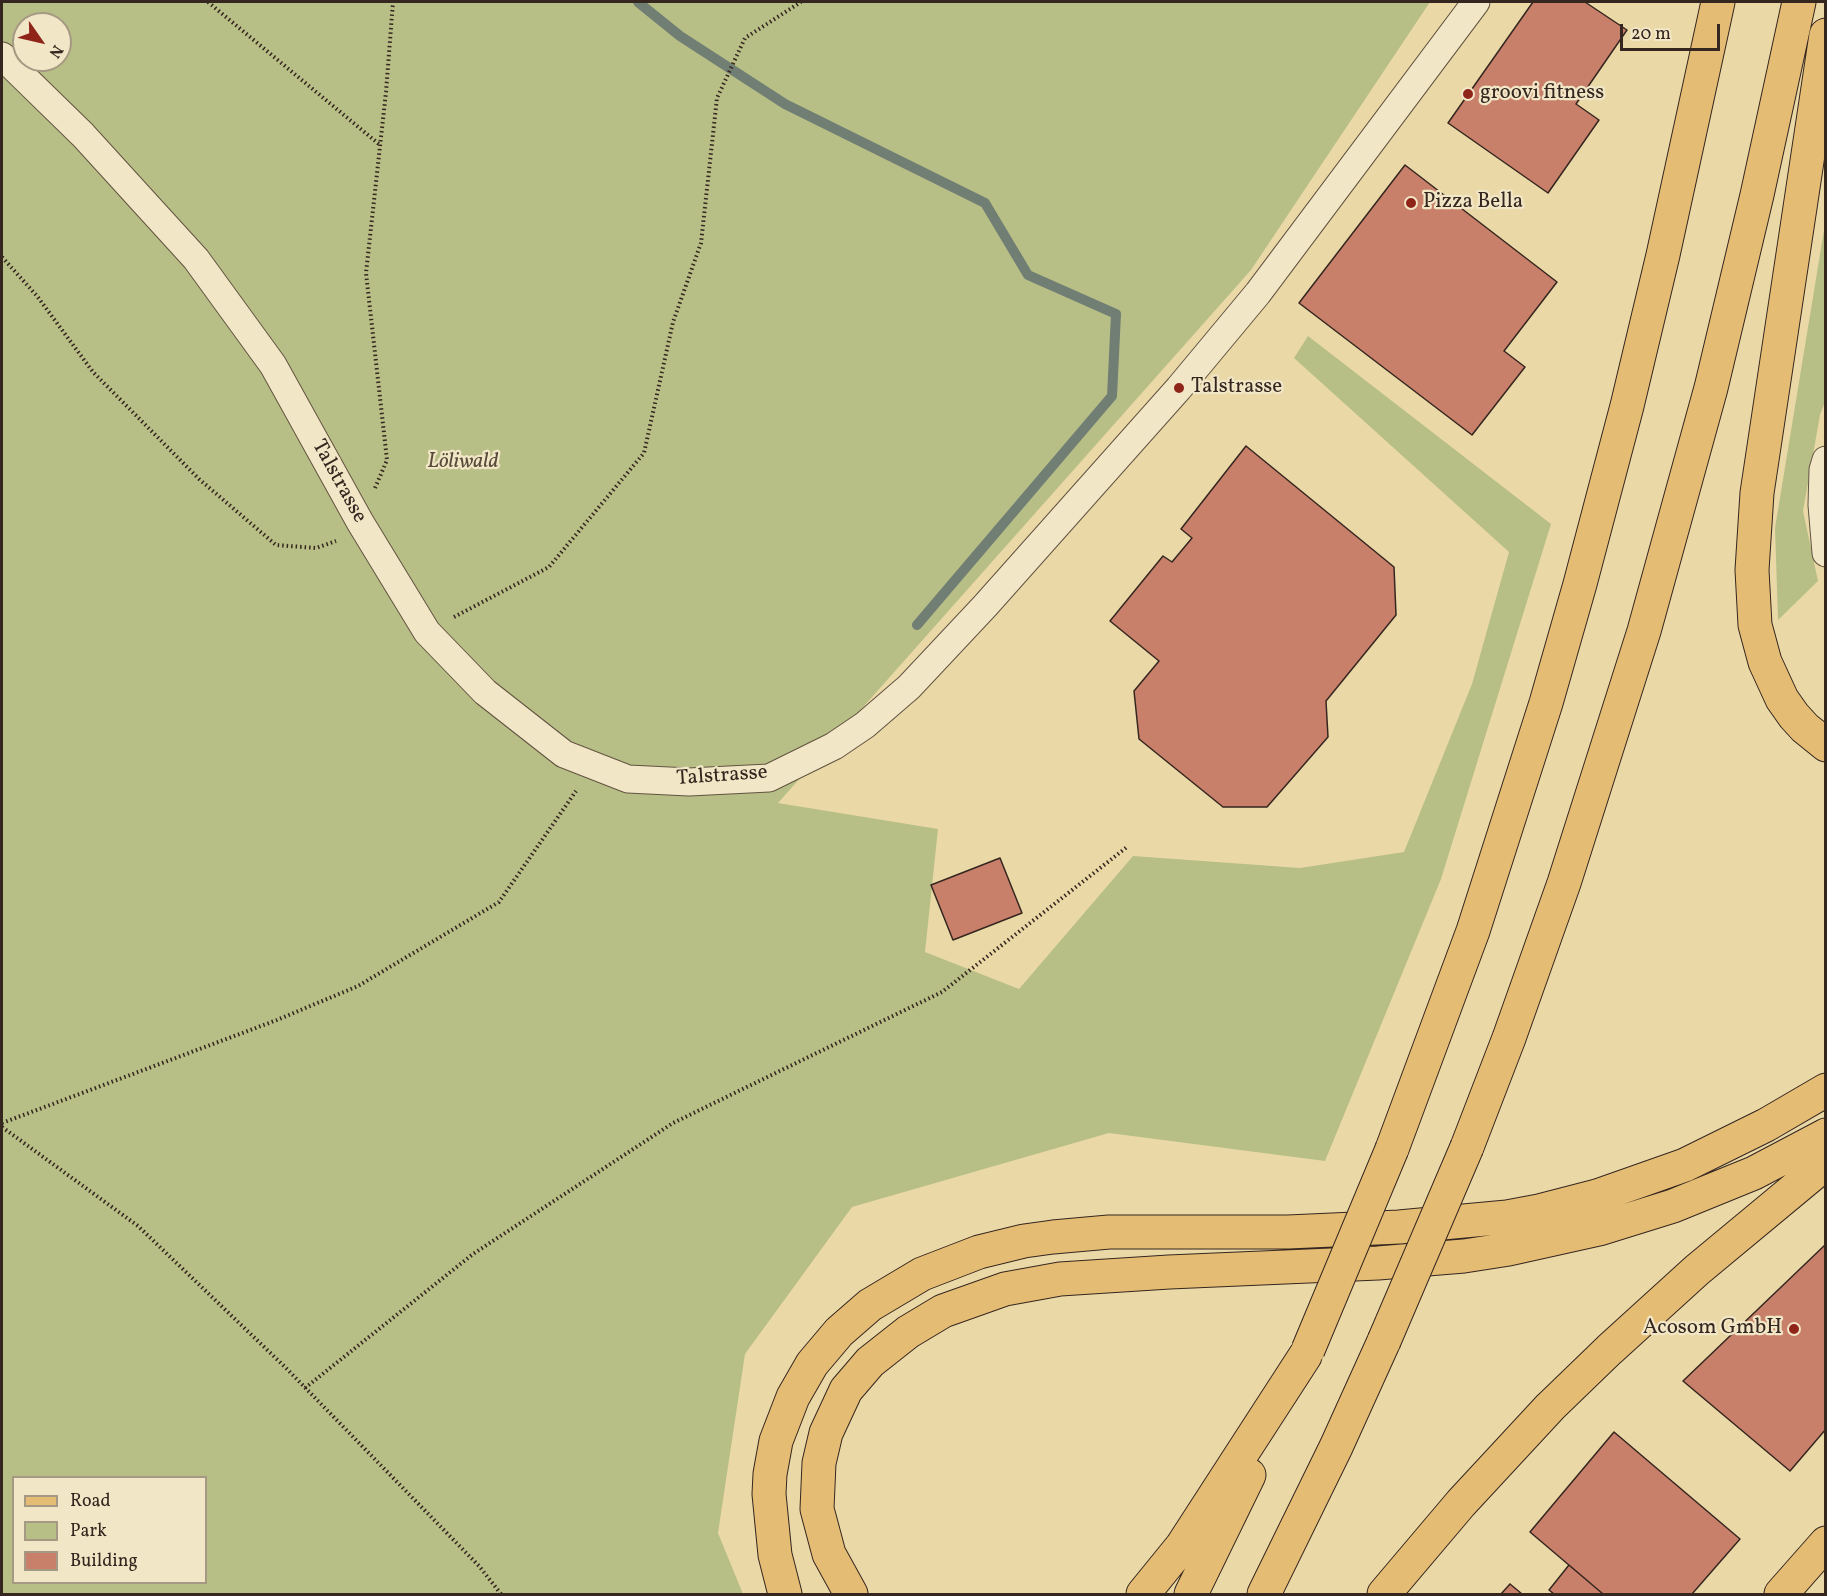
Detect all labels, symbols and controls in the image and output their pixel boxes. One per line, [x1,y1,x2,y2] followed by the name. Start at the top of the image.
[12,12,72,72] north arrow
[1623,12,1724,50] scale bar
[1631,22,1671,47] text: 20 m
[43,40,68,62] text: N
[1480,81,1604,107] place label: groovi fitness
[1461,87,1475,101] marker: groovi fitness
[1423,190,1523,216] place label: Pizza Bella
[1404,196,1418,210] marker: Pizza Bella
[1191,375,1282,401] place label: Talstrasse
[1172,381,1186,395] marker: Talstrasse
[305,436,371,528] street label: Talstrasse
[427,450,499,476] park label: Löliwald
[676,761,768,793] street label: Talstrasse
[1643,1316,1782,1342] place label: Acosom GmbH
[1787,1322,1801,1336] marker: Acosom GmbH
[12,1476,207,1584] legend
[70,1489,111,1514] text: Road
[70,1519,107,1544] text: Park
[70,1549,138,1574] text: Building

